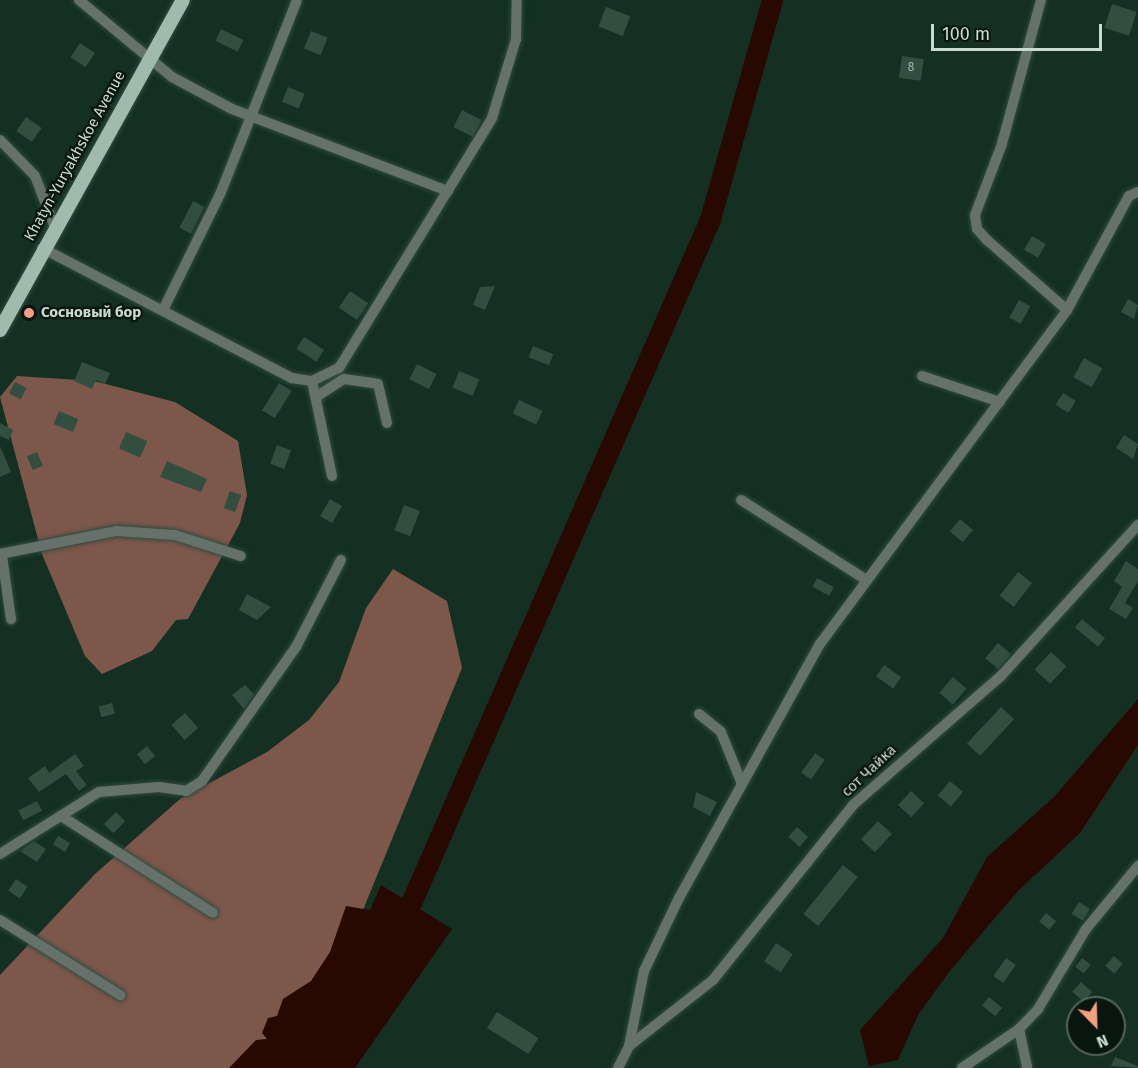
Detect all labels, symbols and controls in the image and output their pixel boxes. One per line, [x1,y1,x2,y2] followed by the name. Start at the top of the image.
[934,12,1105,50] scale bar
[942,23,990,45] text: 100 m
[908,61,914,75] house number: 8
[21,68,129,244] street label: Khatyn-Yuryakhskoe Avenue
[41,304,141,322] place label: Сосновый бор
[22,306,36,320] marker: Сосновый бор
[838,741,900,801] street label: сот Чайка
[1066,996,1126,1056] north arrow
[1094,1030,1111,1052] text: N

